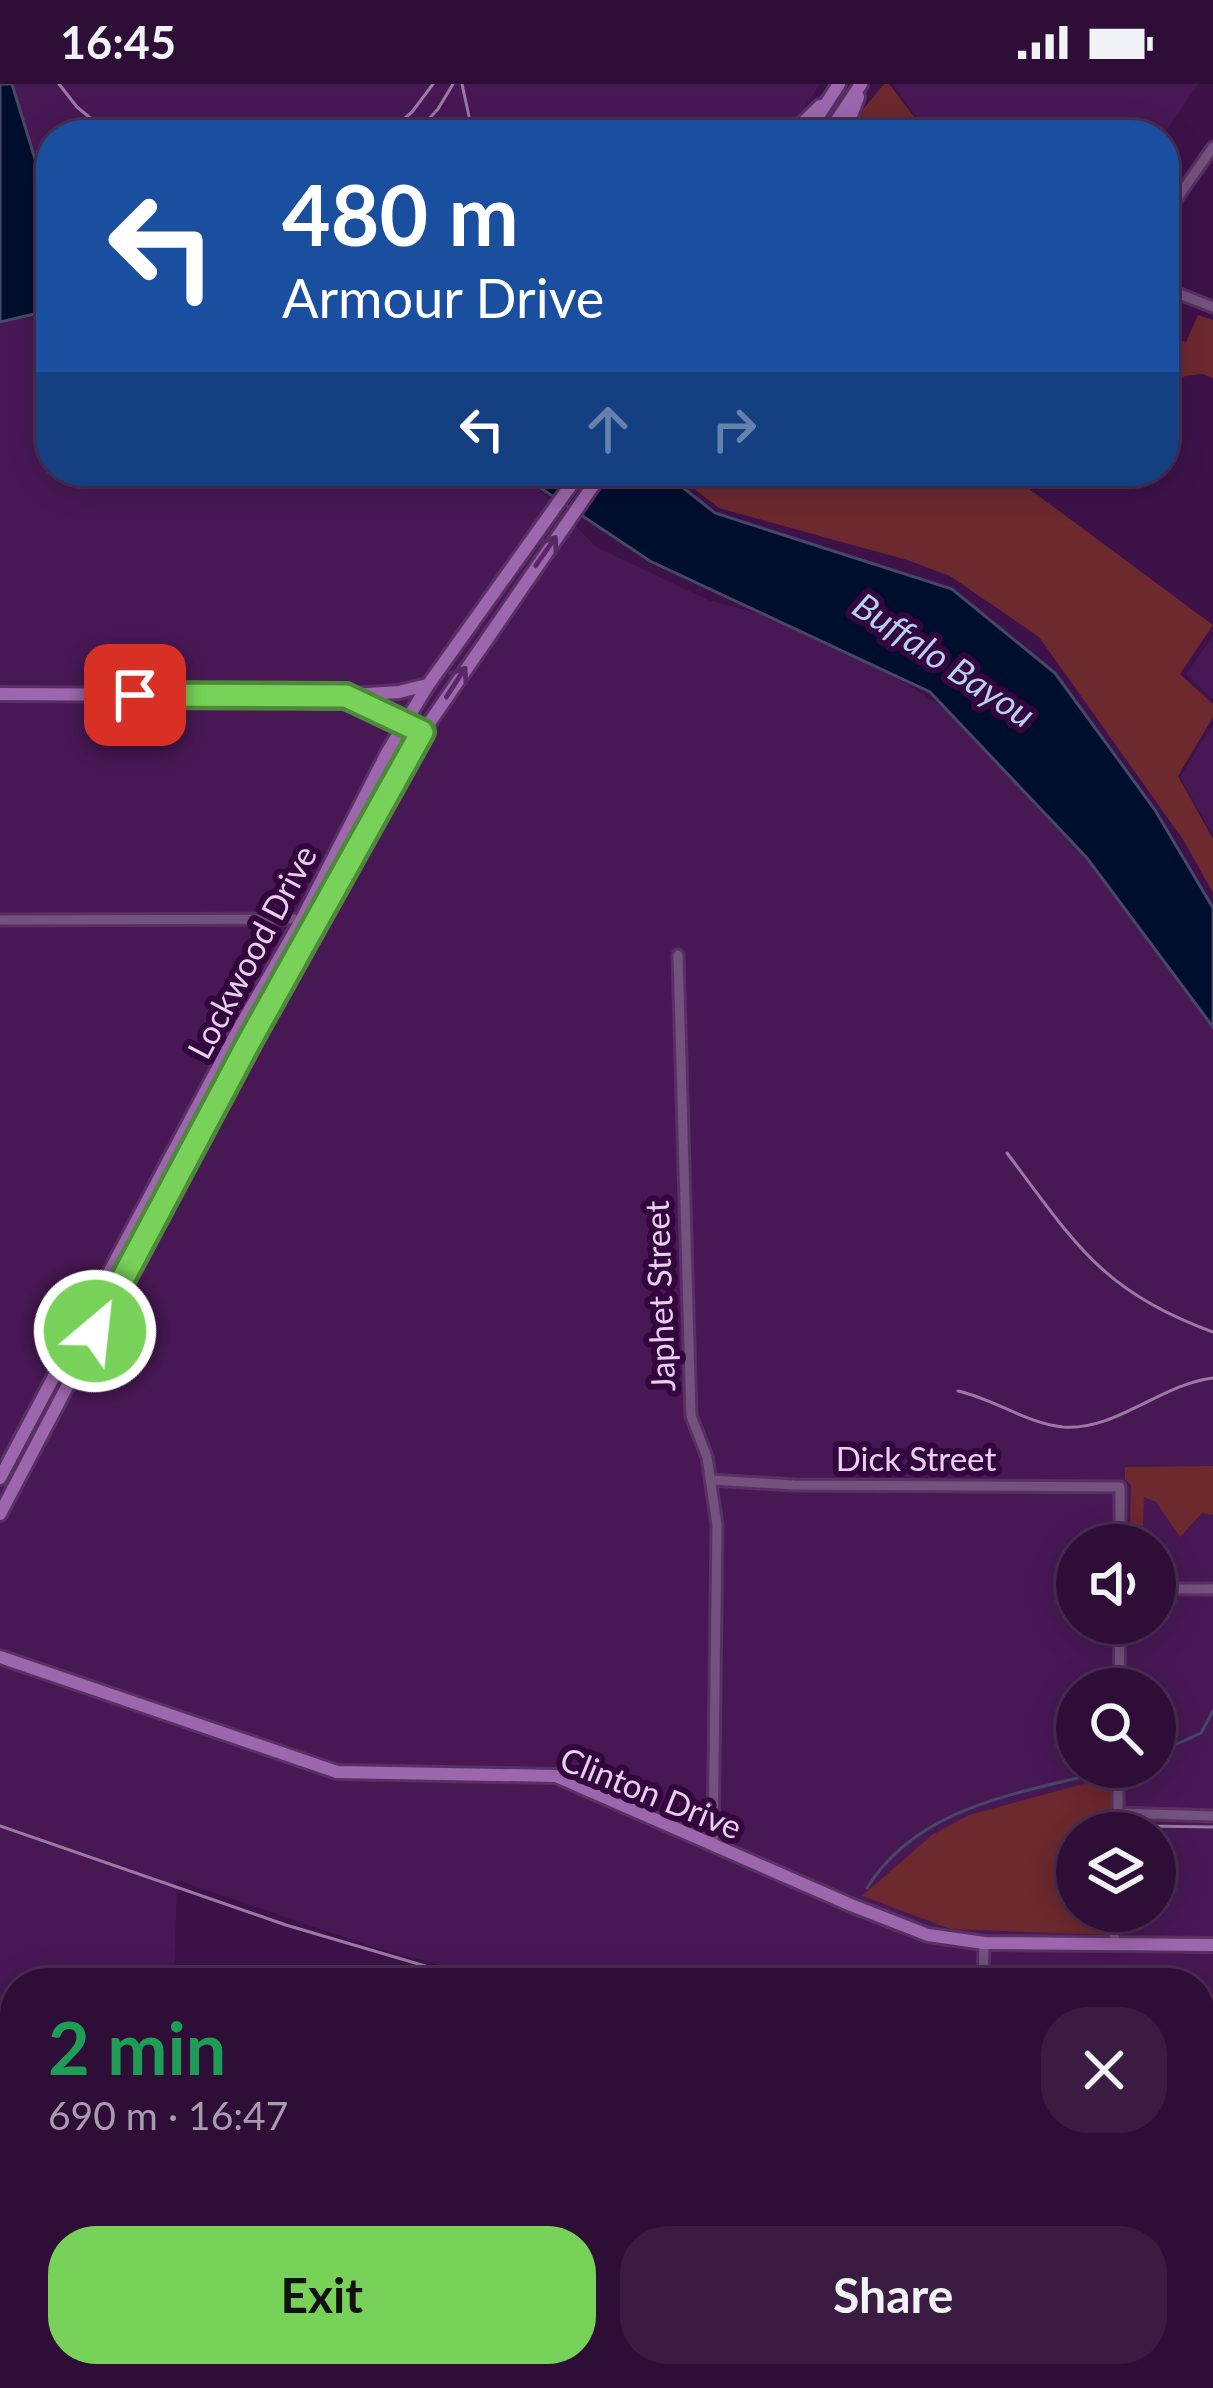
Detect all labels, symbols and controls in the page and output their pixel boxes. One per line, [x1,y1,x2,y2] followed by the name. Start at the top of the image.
[60,15,176,69] text: 16:45
[282,163,519,264] text: 480 m
[84,168,240,324] icon: left
[282,265,604,330] text: Armour Drive
[449,396,515,462] icon: left
[575,396,641,462] icon: ahead
[701,396,767,462] icon: right
[533,535,558,568] one-way arrow
[845,582,1044,736] water label: Buffalo Bayou
[84,644,186,746] pin
[102,662,168,728] icon: arrive
[443,665,468,699] one-way arrow
[178,838,324,1065] street label: Lockwood Drive
[636,1200,682,1392] street label: Japhet Street
[32,1268,158,1394] position arrow
[836,1438,996,1478] street label: Dick Street
[1056,1524,1176,1932] map controls
[1056,1524,1176,1644] button: sound
[1056,1668,1176,1788] button: search
[555,1738,748,1847] street label: Clinton Drive
[1056,1812,1176,1932] button: layers
[48,2004,226,2090] text: 2 min
[1041,2007,1167,2133] button: close
[48,2092,288,2138] text: 690 m · 16:47
[48,2226,596,2364] button: Exit
[620,2226,1167,2364] button: Share

